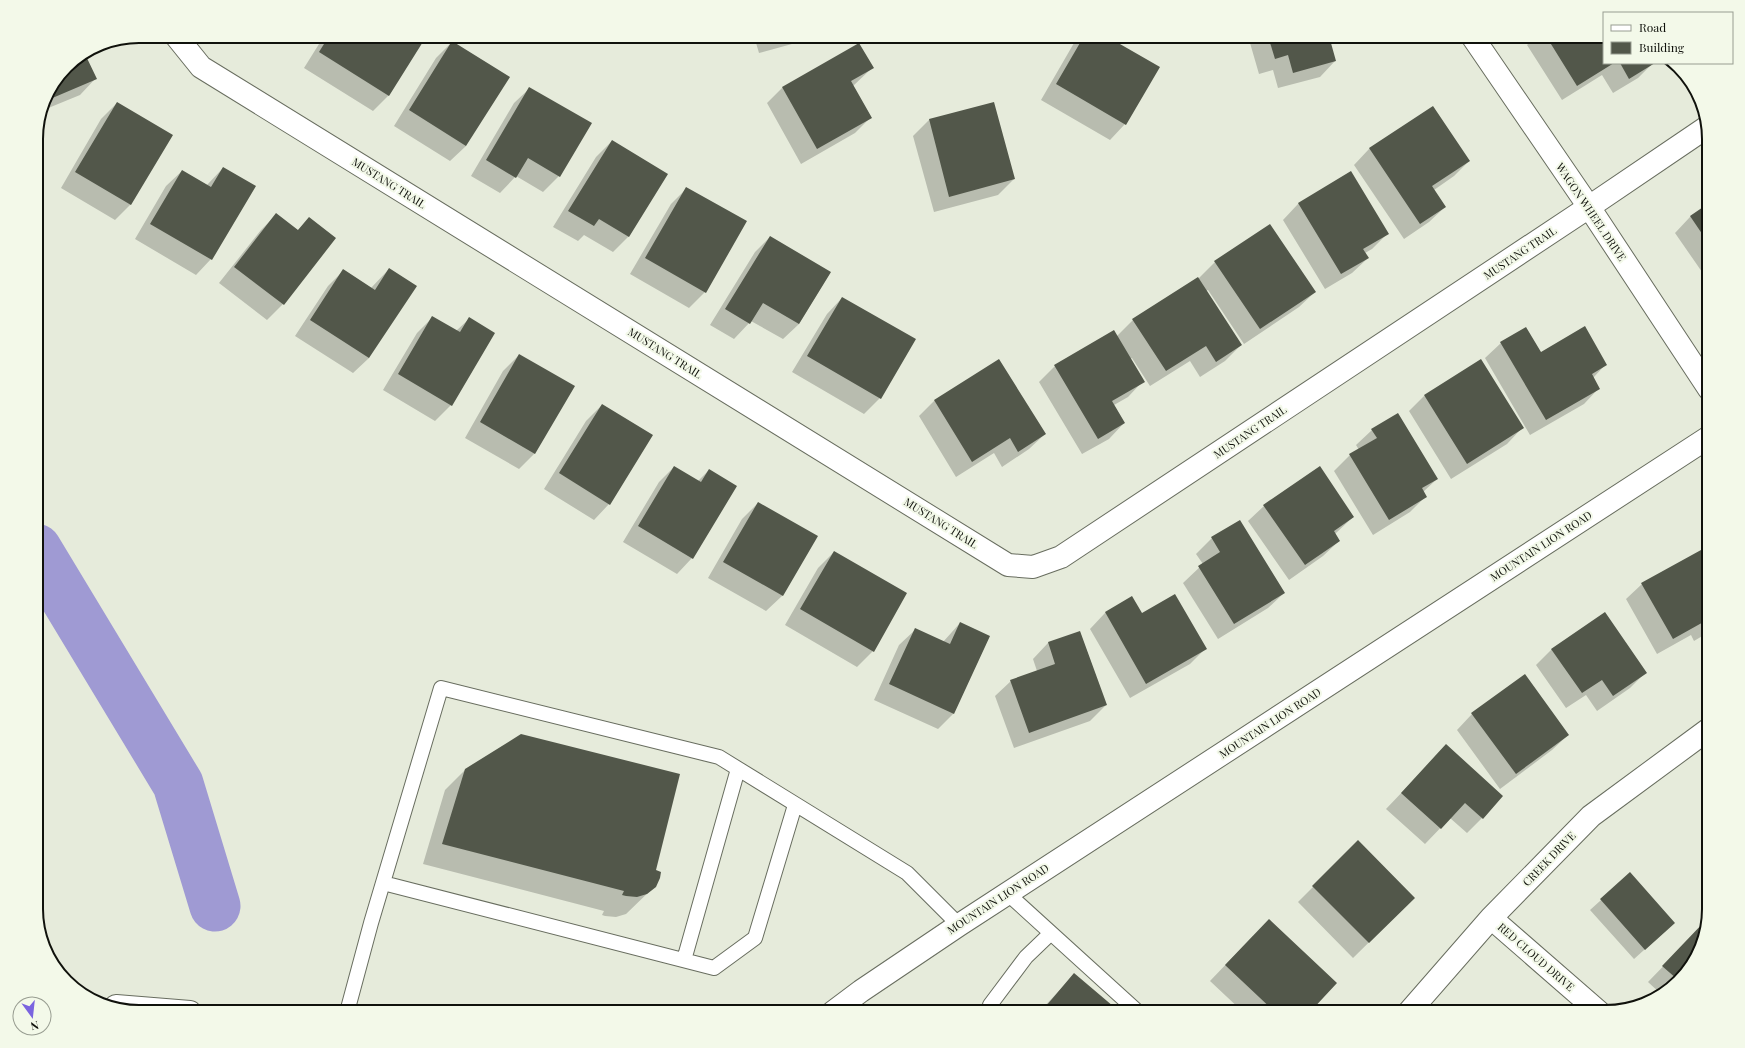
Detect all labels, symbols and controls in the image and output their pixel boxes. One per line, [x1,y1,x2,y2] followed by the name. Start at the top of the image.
[1603,12,1733,64] legend
[1639,19,1666,35] text: Road
[1639,39,1685,55] text: Building
[349,154,430,212] street label: MUSTANG TRAIL
[1552,159,1630,264] street label: WAGON WHEEL DRIVE
[1480,222,1560,283] street label: MUSTANG TRAIL
[625,324,706,382] street label: MUSTANG TRAIL
[1210,401,1290,462] street label: MUSTANG TRAIL
[901,494,982,552] street label: MUSTANG TRAIL
[1487,507,1595,584] street label: MOUNTAIN LION ROAD
[1216,684,1324,761] street label: MOUNTAIN LION ROAD
[1519,828,1579,889] street label: CREEK DRIVE
[944,860,1052,937] street label: MOUNTAIN LION ROAD
[1495,919,1578,994] street label: RED CLOUD DRIVE
[12,996,52,1036] north arrow
[29,1018,40,1034] text: N

